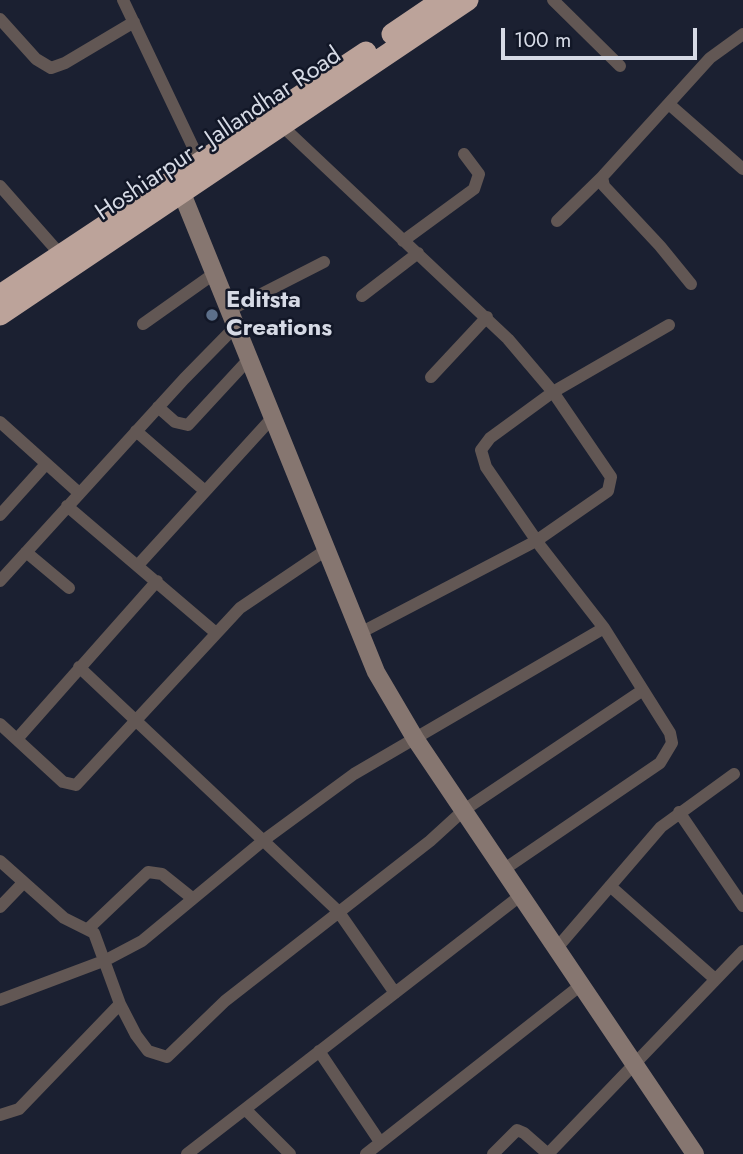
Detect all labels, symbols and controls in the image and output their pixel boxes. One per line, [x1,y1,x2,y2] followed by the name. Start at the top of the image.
[505,14,701,58] scale bar
[514,25,571,55] text: 100 m
[91,42,347,228] street label: Hoshiarpur - Jallandhar Road
[226,287,332,343] place label: Editsta Creations
[204,307,220,323] marker: Editsta Creations

